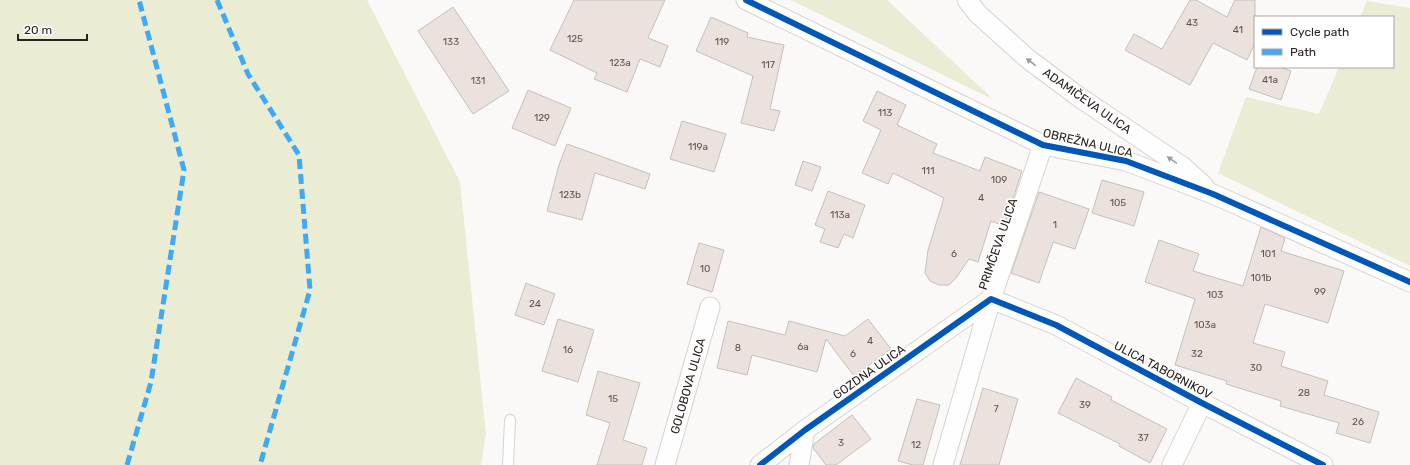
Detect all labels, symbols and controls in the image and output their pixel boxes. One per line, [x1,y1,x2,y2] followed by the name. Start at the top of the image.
[18,16,87,42] scale bar
[1254,16,1394,68] legend
[1186,17,1198,29] house number: 43
[24,23,52,37] text: 20 m
[1233,24,1243,36] house number: 41
[1290,25,1349,39] text: Cycle path
[567,33,583,45] house number: 125
[443,36,459,48] house number: 133
[715,36,729,48] house number: 119
[1290,45,1316,59] text: Path
[609,57,631,69] house number: 123a
[1026,58,1037,66] one-way arrow
[761,59,775,71] house number: 117
[1040,65,1134,137] street label: ADAMIČEVA ULICA
[1262,74,1278,86] house number: 41a
[471,75,485,87] house number: 131
[878,107,892,119] house number: 113
[534,112,550,124] house number: 129
[1042,126,1134,160] street label: OBREŽNA ULICA
[688,141,708,153] house number: 119a
[1167,156,1177,164] one-way arrow
[922,165,934,177] house number: 111
[991,174,1007,186] house number: 109
[559,189,581,201] house number: 123b
[978,192,984,204] house number: 4
[976,196,1020,292] street label: PRIMČEVA ULICA
[1110,197,1126,209] house number: 105
[830,209,850,221] house number: 113a
[1053,219,1057,231] house number: 1
[951,248,957,260] house number: 6
[1261,248,1275,260] house number: 101
[700,263,710,275] house number: 10
[1251,272,1271,284] house number: 101b
[1314,286,1326,298] house number: 99
[1207,289,1223,301] house number: 103
[529,298,541,310] house number: 24
[1194,319,1216,331] house number: 103a
[867,335,873,347] house number: 4
[668,336,708,436] street label: GOLOBOVA ULICA
[1112,338,1215,402] street label: ULICA TABORNIKOV
[797,341,809,353] house number: 6a
[735,342,741,354] house number: 8
[830,342,908,402] street label: GOZDNA ULICA
[563,344,573,356] house number: 16
[850,348,856,360] house number: 6
[1191,348,1203,360] house number: 32
[1250,362,1262,374] house number: 30
[1298,387,1310,399] house number: 28
[608,393,618,405] house number: 15
[1079,399,1091,411] house number: 39
[993,403,999,415] house number: 7
[1352,416,1364,428] house number: 26
[1137,432,1149,444] house number: 37
[838,437,844,449] house number: 3
[911,439,921,451] house number: 12

